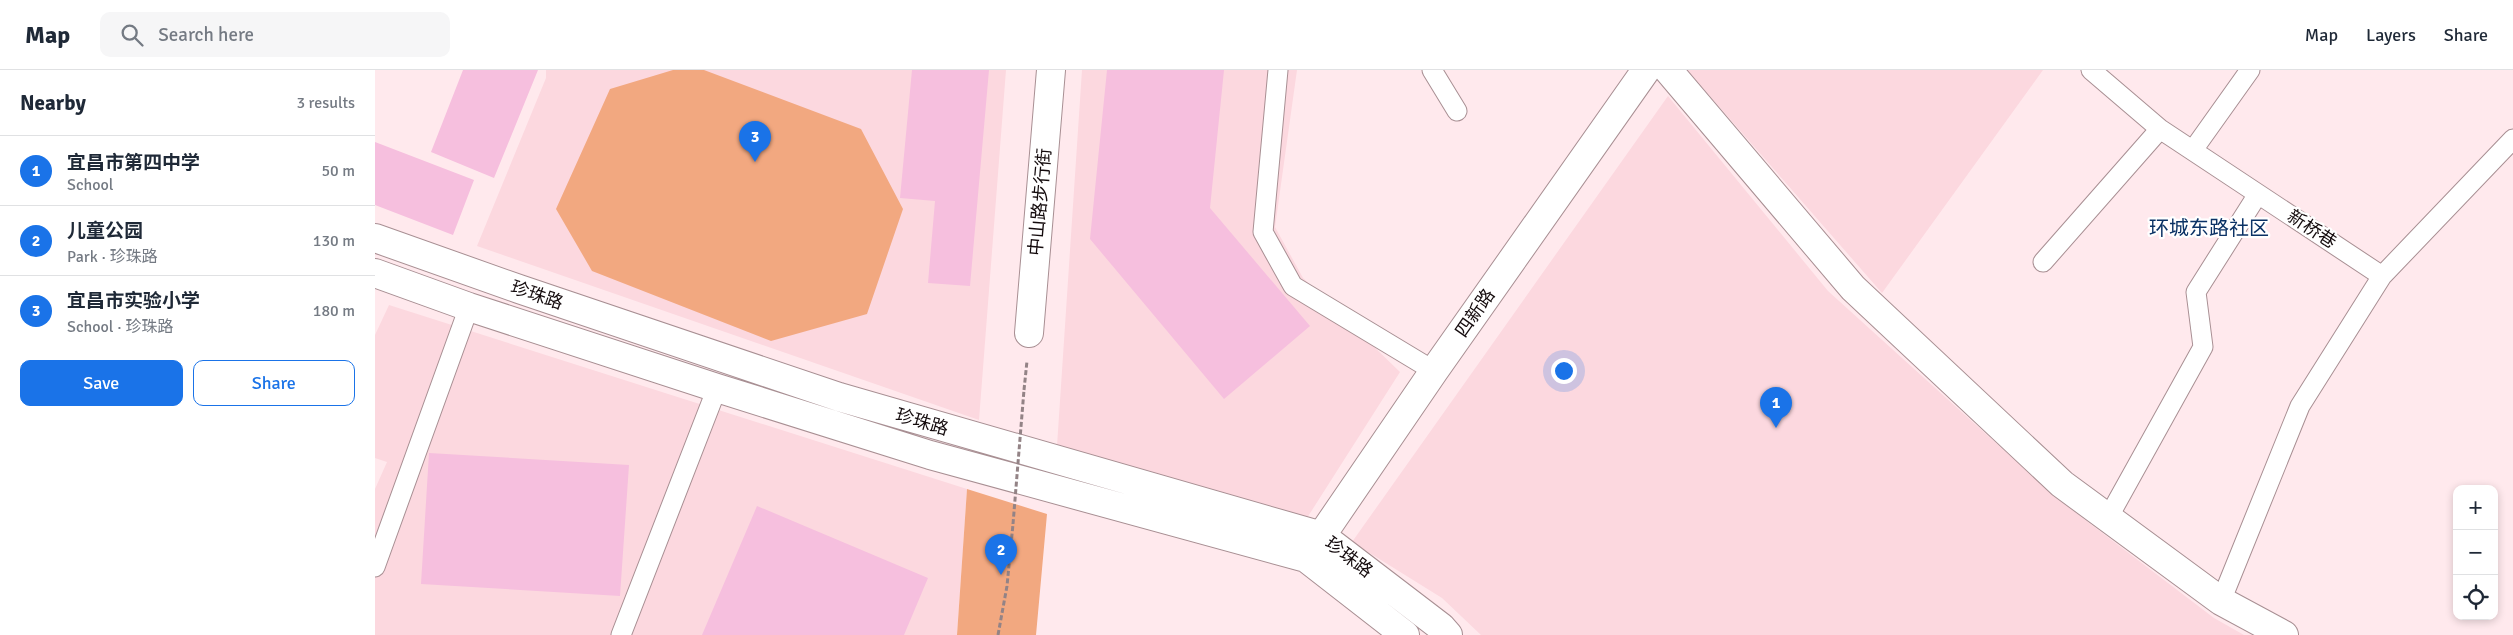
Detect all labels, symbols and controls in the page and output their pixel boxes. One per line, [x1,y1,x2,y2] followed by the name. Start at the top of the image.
[100,12,450,57] search box
[25,20,70,50] text: Map
[118,21,146,49] icon: search
[158,23,254,47] text: Search here
[2305,24,2338,46] text: Map
[2366,24,2416,46] text: Layers
[2444,24,2488,46] text: Share
[20,90,86,116] text: Nearby
[296,93,355,113] text: 3 results
[739,121,771,162] pin: 3
[1024,147,1056,257] street label: 中山路步行街
[67,151,200,175] text: 宜昌市第四中学
[32,161,40,181] text: 1
[321,161,355,181] text: 50 m
[67,175,113,195] text: School
[2283,205,2341,253] street label: 新桥巷
[2149,216,2269,241] district label: 环城东路社区
[67,219,143,243] text: 儿童公园
[32,231,40,251] text: 2
[313,231,355,251] text: 130 m
[67,247,158,267] text: Park · 珍珠路
[508,276,566,314] street label: 珍珠路
[1451,285,1499,341] street label: 四新路
[67,289,200,313] text: 宜昌市实验小学
[32,301,40,321] text: 3
[313,301,355,321] text: 180 m
[67,317,173,337] text: School · 珍珠路
[1551,358,1577,384] your location
[20,360,183,406] button: Save
[193,360,355,406] button: Share
[1760,387,1792,428] pin: 1
[893,404,951,440] street label: 珍珠路
[2453,485,2498,620] map controls
[2453,485,2498,530] button: +
[2453,530,2498,575] button: −
[1321,532,1377,582] street label: 珍珠路
[985,534,1017,575] pin: 2
[2453,575,2498,620] button: locate

